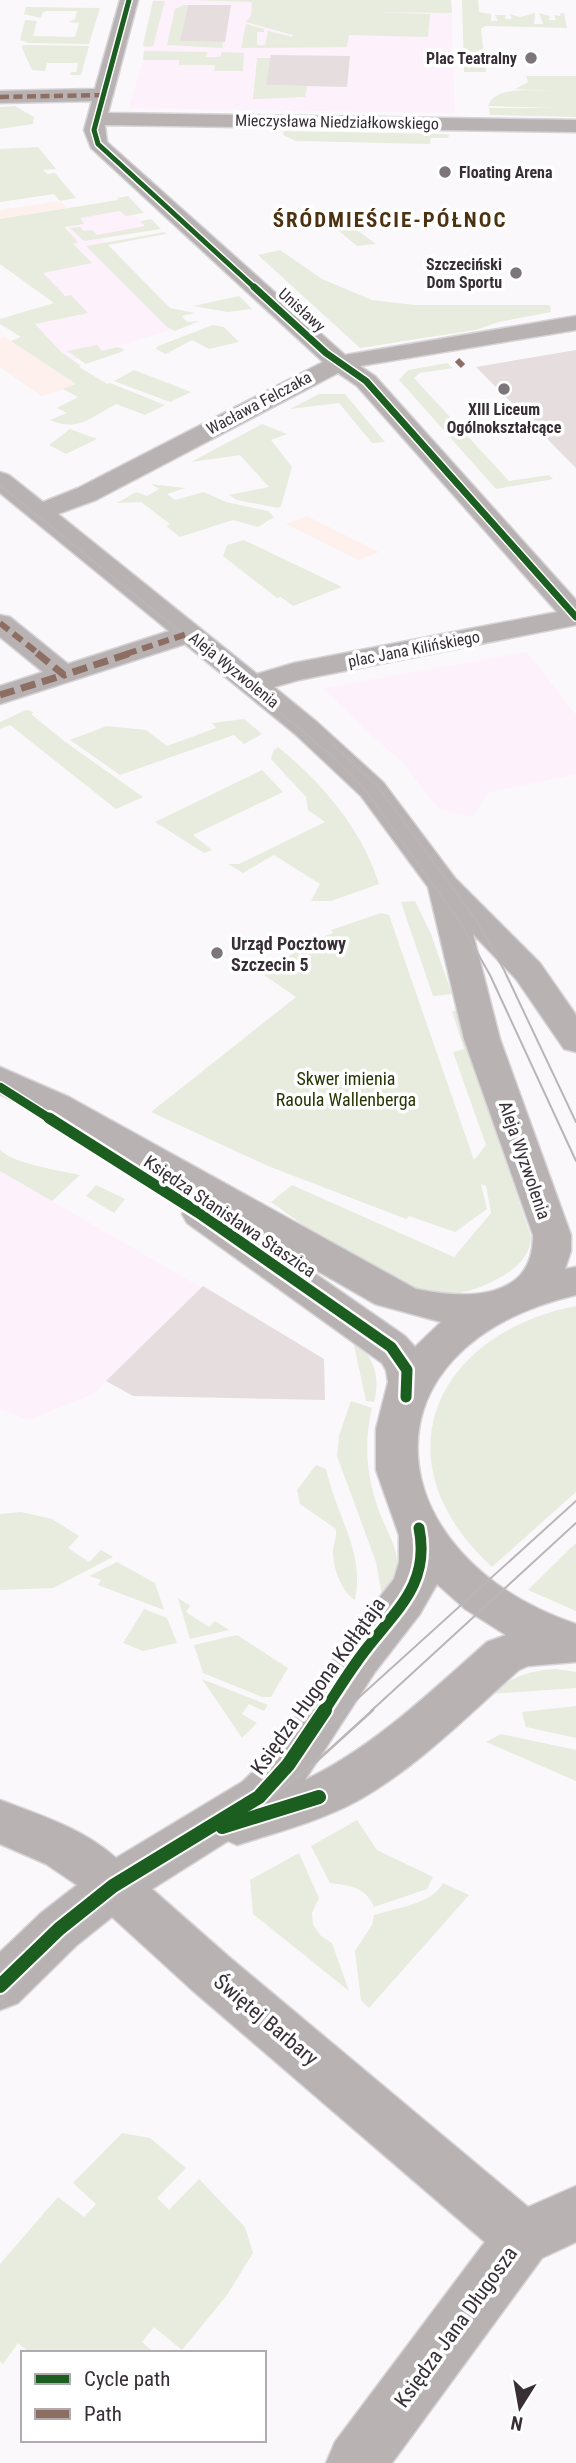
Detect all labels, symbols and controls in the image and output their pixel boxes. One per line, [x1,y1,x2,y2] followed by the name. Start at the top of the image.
[426,49,517,68] place label: Plac Teatralny
[523,50,539,66] marker: Plac Teatralny
[235,111,439,133] street label: Mieczysława Niedziałkowskiego
[459,163,553,182] place label: Floating Arena
[437,164,453,180] marker: Floating Arena
[273,208,507,232] district label: ŚRÓDMIEŚCIE-PÓŁNOC
[426,255,502,292] place label: Szczeciński Dom Sportu
[508,265,524,281] marker: Szczeciński Dom Sportu
[275,284,330,336] street label: Unisławy
[203,367,315,439] street label: Wacława Felczaka
[496,381,512,397] marker: XIII Liceum Ogólnokształcące
[447,400,562,437] place label: XIII Liceum Ogólnokształcące
[346,627,482,671] street label: plac Jana Kilińskiego
[185,628,283,712] street label: Aleja Wyzwolenia
[231,933,346,975] place label: Urząd Pocztowy Szczecin 5
[209,945,225,961] marker: Urząd Pocztowy Szczecin 5
[276,1068,416,1110] park label: Skwer imienia Raoula Wallenberga
[495,1098,555,1222] street label: Aleja Wyzwolenia
[140,1151,320,1281] street label: Księdza Stanisława Staszica
[246,1593,390,1779] street label: Księdza Hugona Kołłątaja
[209,1970,323,2071] street label: Świętej Barbary
[390,2242,522,2412] street label: Księdza Jana Długosza
[21,2351,266,2442] legend
[84,2367,170,2391] text: Cycle path
[485,2372,555,2442] north arrow
[84,2402,122,2426] text: Path
[509,2411,525,2436] text: N

